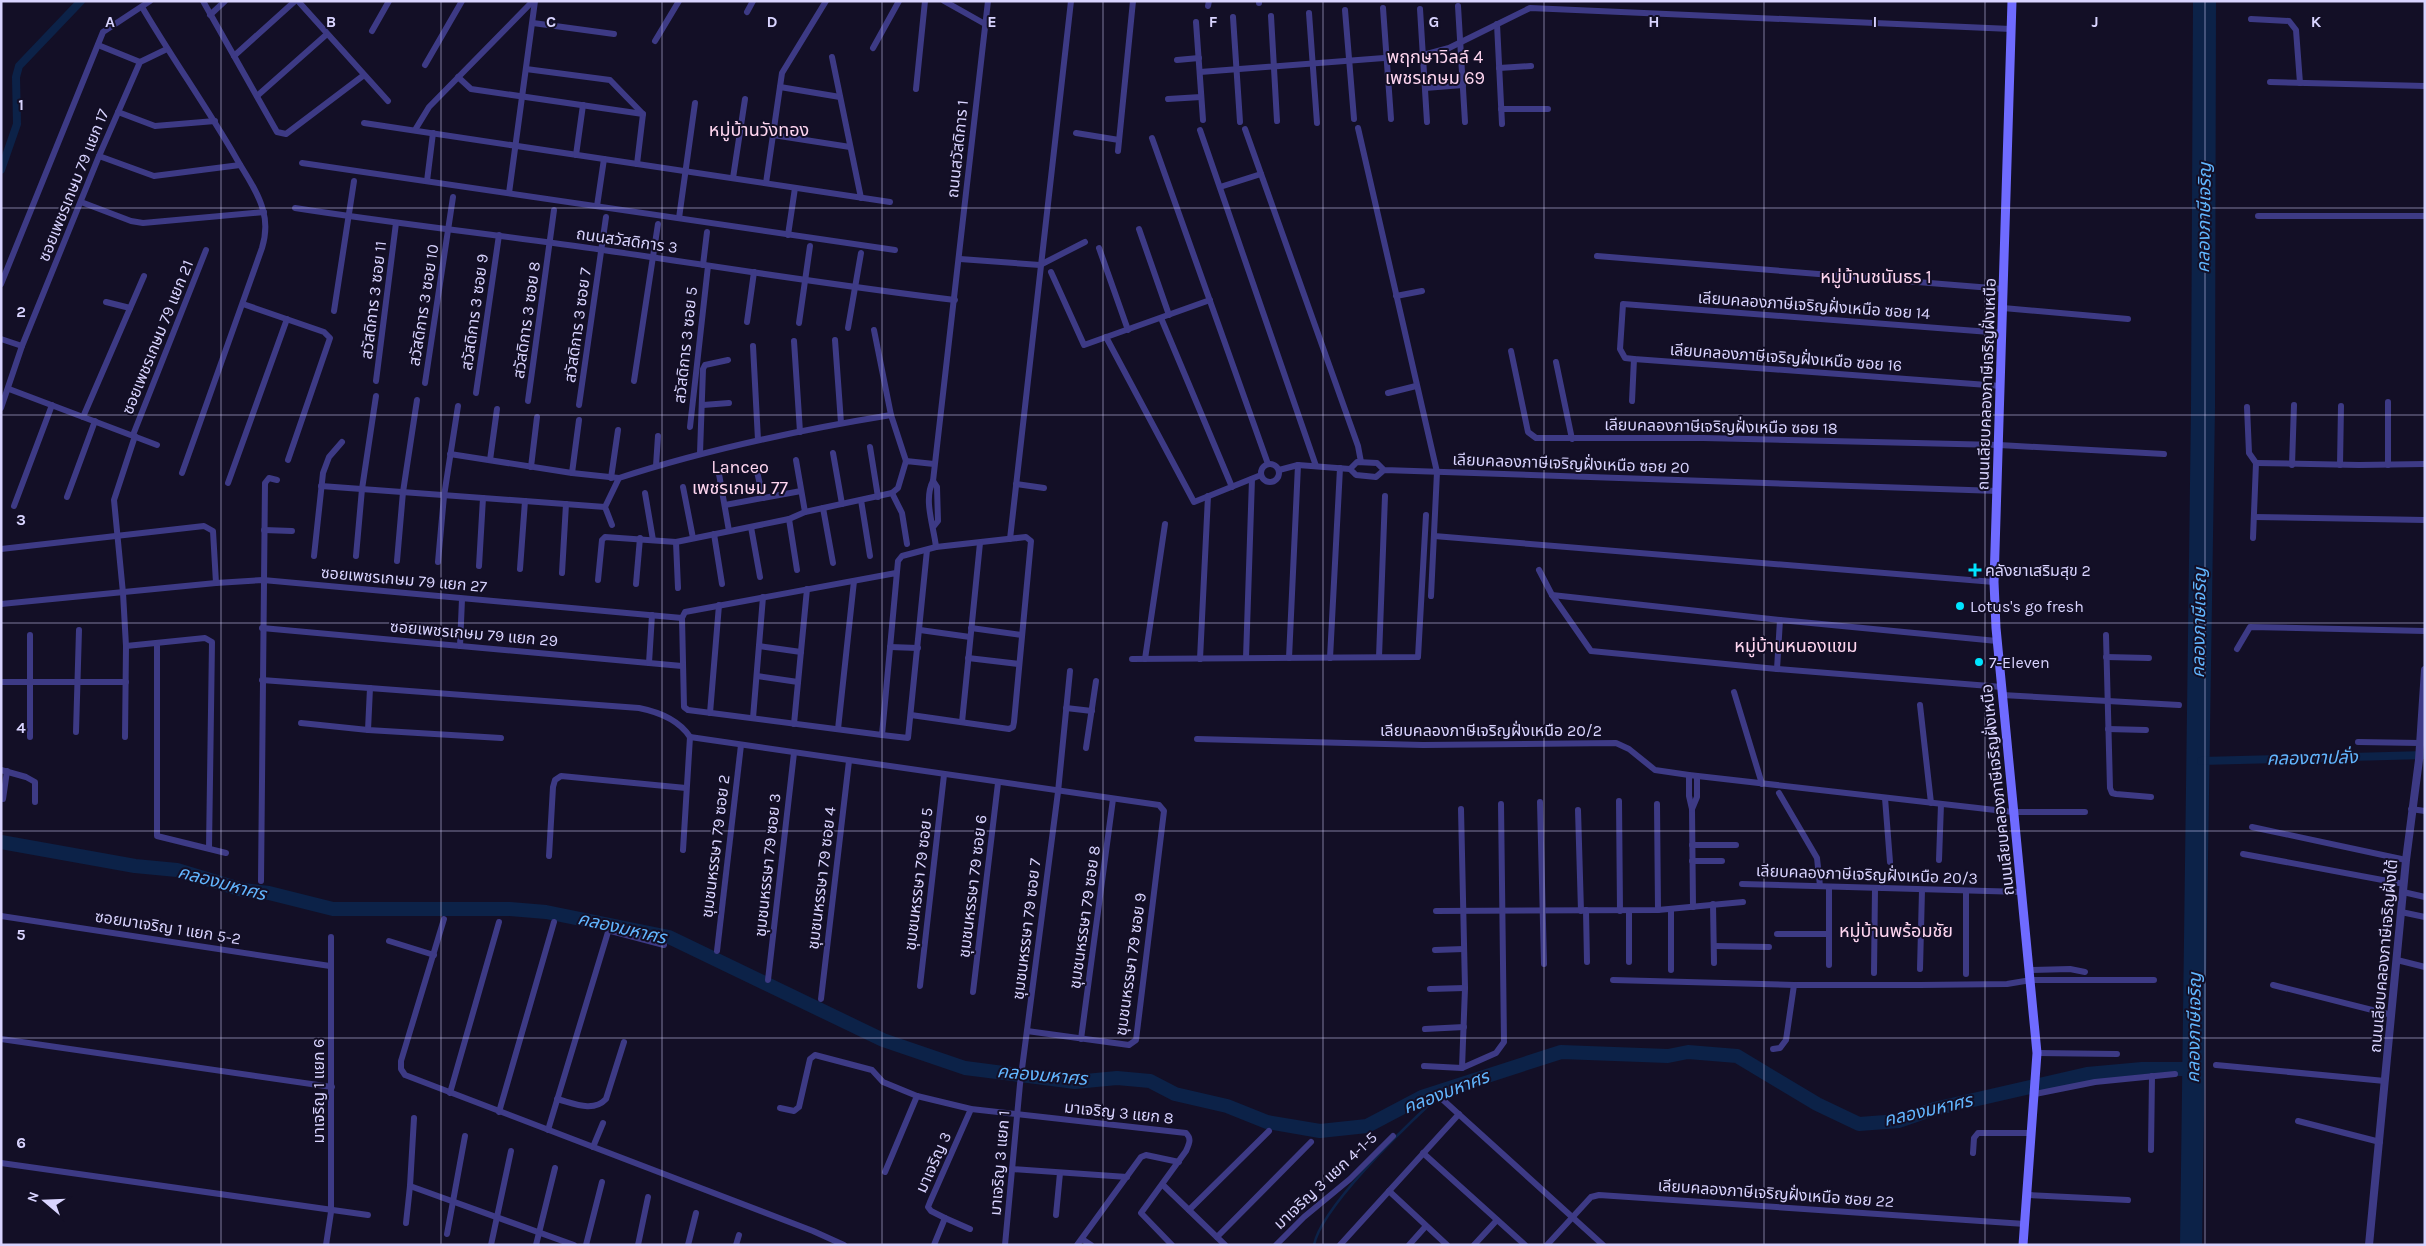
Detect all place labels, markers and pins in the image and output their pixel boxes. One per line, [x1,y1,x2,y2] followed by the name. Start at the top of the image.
[1985,561,2091,580] place label: คลังยาเสริมสุข 2
[1969,564,1981,576] marker: คลังยาเสริมสุข 2
[1970,597,2084,616] place label: Lotus's go fresh
[1954,600,1966,612] marker: Lotus's go fresh
[1989,653,2050,672] place label: 7-Eleven
[1973,656,1985,668] marker: 7-Eleven

